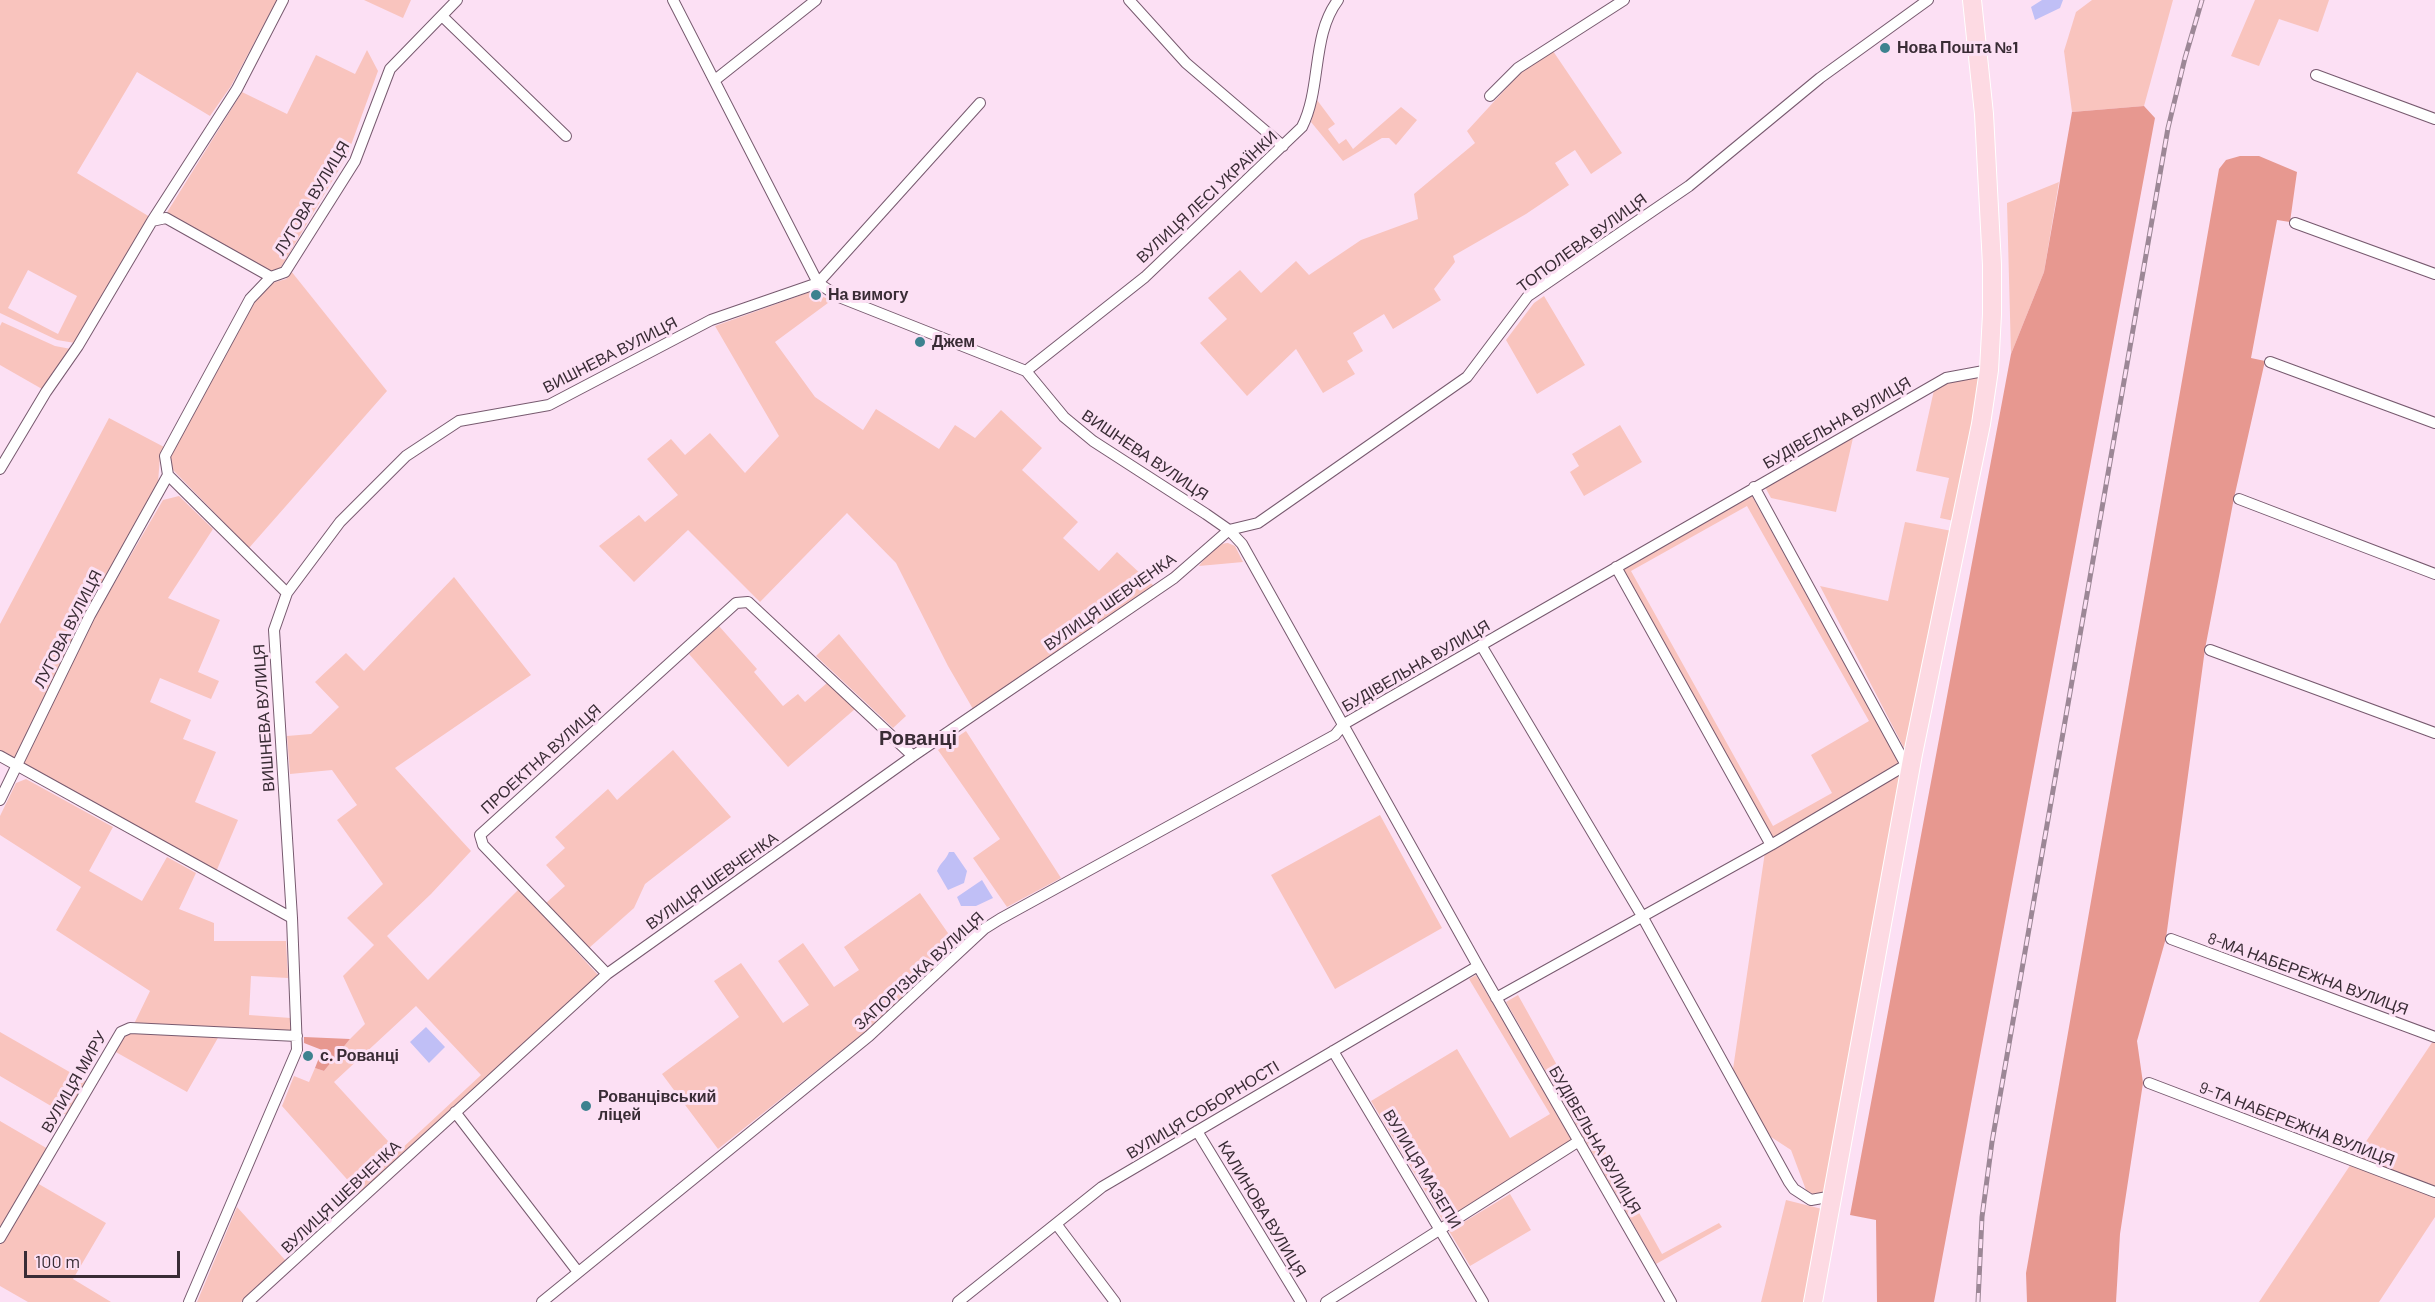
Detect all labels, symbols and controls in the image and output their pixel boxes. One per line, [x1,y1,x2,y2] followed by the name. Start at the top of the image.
[1897,38,2018,58] place label: Нова Пошта №1
[1878,41,1892,55] marker: Нова Пошта №1
[1133,127,1281,267] street label: ВУЛИЦЯ ЛЕСІ УКРАЇНКИ
[270,137,354,259] street label: ЛУГОВА ВУЛИЦЯ
[1513,189,1651,297] street label: ТОПОЛЕВА ВУЛИЦЯ
[828,285,908,305] place label: На вимогу
[809,288,823,302] marker: На вимогу
[540,313,680,397] street label: ВИШНЕВА ВУЛИЦЯ
[932,332,975,352] place label: Джем
[913,335,927,349] marker: Джем
[1760,373,1914,473] street label: БУДІВЕЛЬНА ВУЛИЦЯ
[1078,406,1212,504] street label: ВИШНЕВА ВУЛИЦЯ
[1040,549,1180,655] street label: ВУЛИЦЯ ШЕВЧЕНКА
[30,567,106,691] street label: ЛУГОВА ВУЛИЦЯ
[1339,616,1493,716] street label: БУДІВЕЛЬНА ВУЛИЦЯ
[249,643,279,793] street label: ВИШНЕВА ВУЛИЦЯ
[477,700,605,818] street label: ПРОЕКТНА ВУЛИЦЯ
[879,726,957,750] district label: Рованці
[642,828,782,934] street label: ВУЛИЦЯ ШЕВЧЕНКА
[850,908,988,1034] street label: ЗАПОРІЗЬКА ВУЛИЦЯ
[2205,929,2411,1019] street label: 8-МА НАБЕРЕЖНА ВУЛИЦЯ
[37,1028,111,1136] street label: ВУЛИЦЯ МИРУ
[320,1046,399,1066] place label: с. Рованці
[301,1049,315,1063] marker: с. Рованці
[1123,1057,1283,1163] street label: ВУЛИЦЯ СОБОРНОСТІ
[1545,1063,1645,1217] street label: БУДІВЕЛЬНА ВУЛИЦЯ
[2197,1078,2397,1170] street label: 9-ТА НАБЕРЕЖНА ВУЛИЦЯ
[598,1087,716,1125] place label: Рованцівський ліцей
[579,1099,593,1113] marker: Рованцівський ліцей
[1379,1106,1465,1232] street label: ВУЛИЦЯ МАЗЕПИ
[277,1137,405,1257] street label: ВУЛИЦЯ ШЕВЧЕНКА
[1214,1137,1310,1281] street label: КАЛИНОВА ВУЛИЦЯ
[27,1239,183,1277] scale bar
[35,1250,80,1272] text: 100 m

